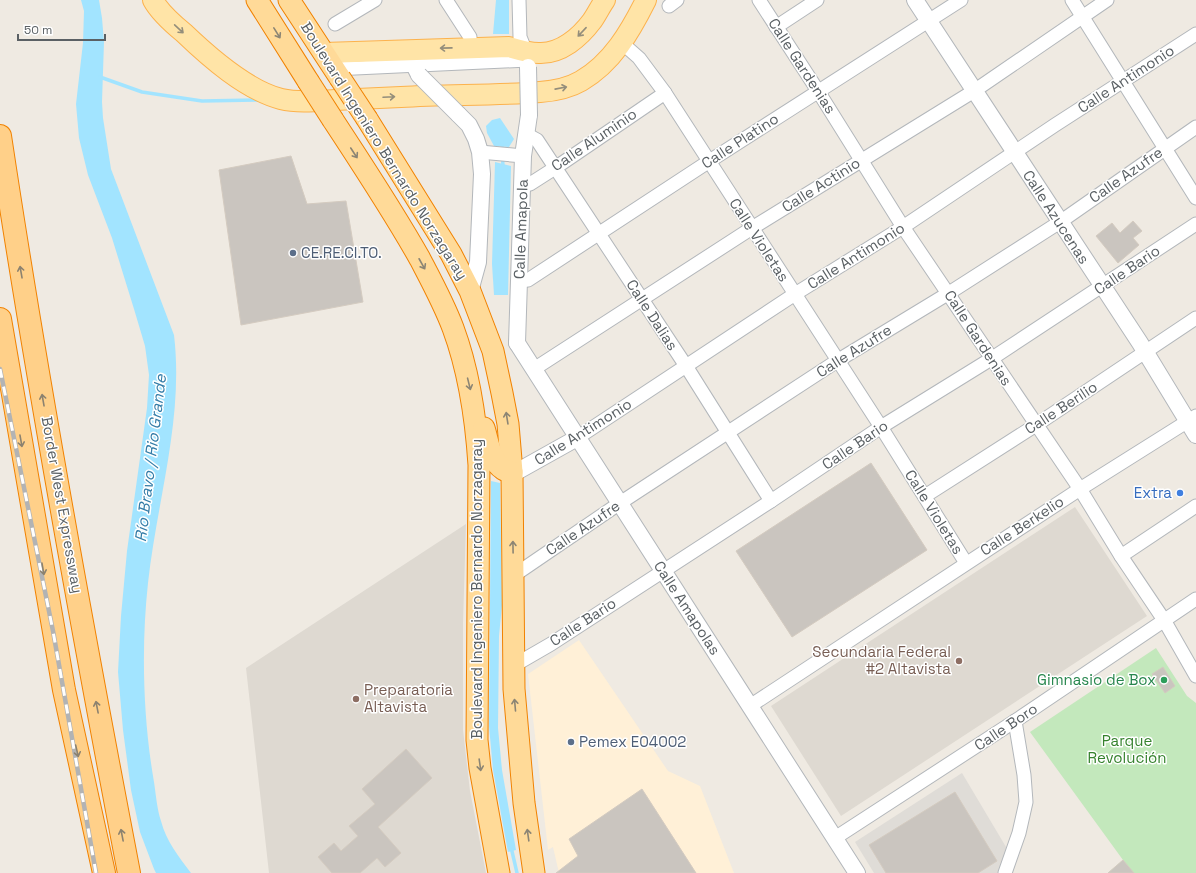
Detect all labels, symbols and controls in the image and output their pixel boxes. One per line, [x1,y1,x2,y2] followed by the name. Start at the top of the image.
[764,14,840,117] street label: Calle Gardenias
[18,16,105,42] scale bar
[297,18,472,283] street label: Boulevard Ingeniero Bernardo Norzagaray
[24,22,52,38] text: 50 m
[174,24,184,34] one-way arrow
[578,26,587,37] one-way arrow
[274,27,282,39] one-way arrow
[1074,40,1178,117] street label: Calle Antimonio
[440,45,453,52] one-way arrow
[554,84,567,92] one-way arrow
[382,94,395,101] one-way arrow
[547,104,640,175] street label: Calle Aluminio
[698,109,782,173] street label: Calle Platino
[1085,142,1166,207] street label: Calle Azufre
[350,147,358,158] one-way arrow
[778,153,864,216] street label: Calle Actinio
[1019,166,1094,267] street label: Calle Azucenas
[509,178,532,279] street label: Calle Amapola
[725,194,794,285] street label: Calle Violetas
[803,218,908,293] street label: Calle Antimonio
[1090,241,1163,299] street label: Calle Bario
[301,243,382,262] place label: CE.RE.CI.TO.
[288,248,298,258] marker: CE.RE.CI.TO.
[419,257,427,269] one-way arrow
[17,266,25,279] one-way arrow
[622,276,682,354] street label: Calle Dalias
[940,286,1016,389] street label: Calle Gardenias
[812,320,895,381] street label: Calle Azufre
[130,373,171,543] water label: Río Bravo / Rio Grande
[465,377,473,390] one-way arrow
[1021,377,1101,438] street label: Calle Berilio
[39,394,47,407] one-way arrow
[530,394,635,469] street label: Calle Antimonio
[502,411,510,424] one-way arrow
[38,415,87,595] street label: Border West Expressway
[818,416,891,474] street label: Calle Bario
[18,434,26,447] one-way arrow
[467,439,486,739] street label: Boulevard Ingeniero Bernardo Norzagaray
[901,466,968,558] street label: Calle Violetas
[1134,483,1172,502] place label: Extra
[1175,488,1185,498] marker: Extra
[976,491,1067,560] street label: Calle Berkelio
[542,496,624,559] street label: Calle Azufre
[509,541,517,554] one-way arrow
[650,557,725,658] street label: Calle Amapolas
[39,562,47,575] one-way arrow
[546,593,620,650] street label: Calle Bario
[812,642,951,678] place label: Secundaria Federal #2 Altavista
[954,656,964,666] marker: Secundaria Federal #2 Altavista
[1037,670,1156,689] place label: Gimnasio de Box
[1159,675,1169,685] marker: Gimnasio de Box
[364,680,453,716] place label: Preparatoria Altavista
[351,694,361,704] marker: Preparatoria Altavista
[512,699,519,712] one-way arrow
[970,699,1041,755] street label: Calle Boro
[93,701,101,714] one-way arrow
[1087,731,1167,767] park label: Parque Revolución
[579,732,686,751] place label: Pemex E04002
[566,737,576,747] marker: Pemex E04002
[74,745,82,758] one-way arrow
[476,758,484,771] one-way arrow
[524,828,532,841] one-way arrow
[118,829,126,842] one-way arrow

